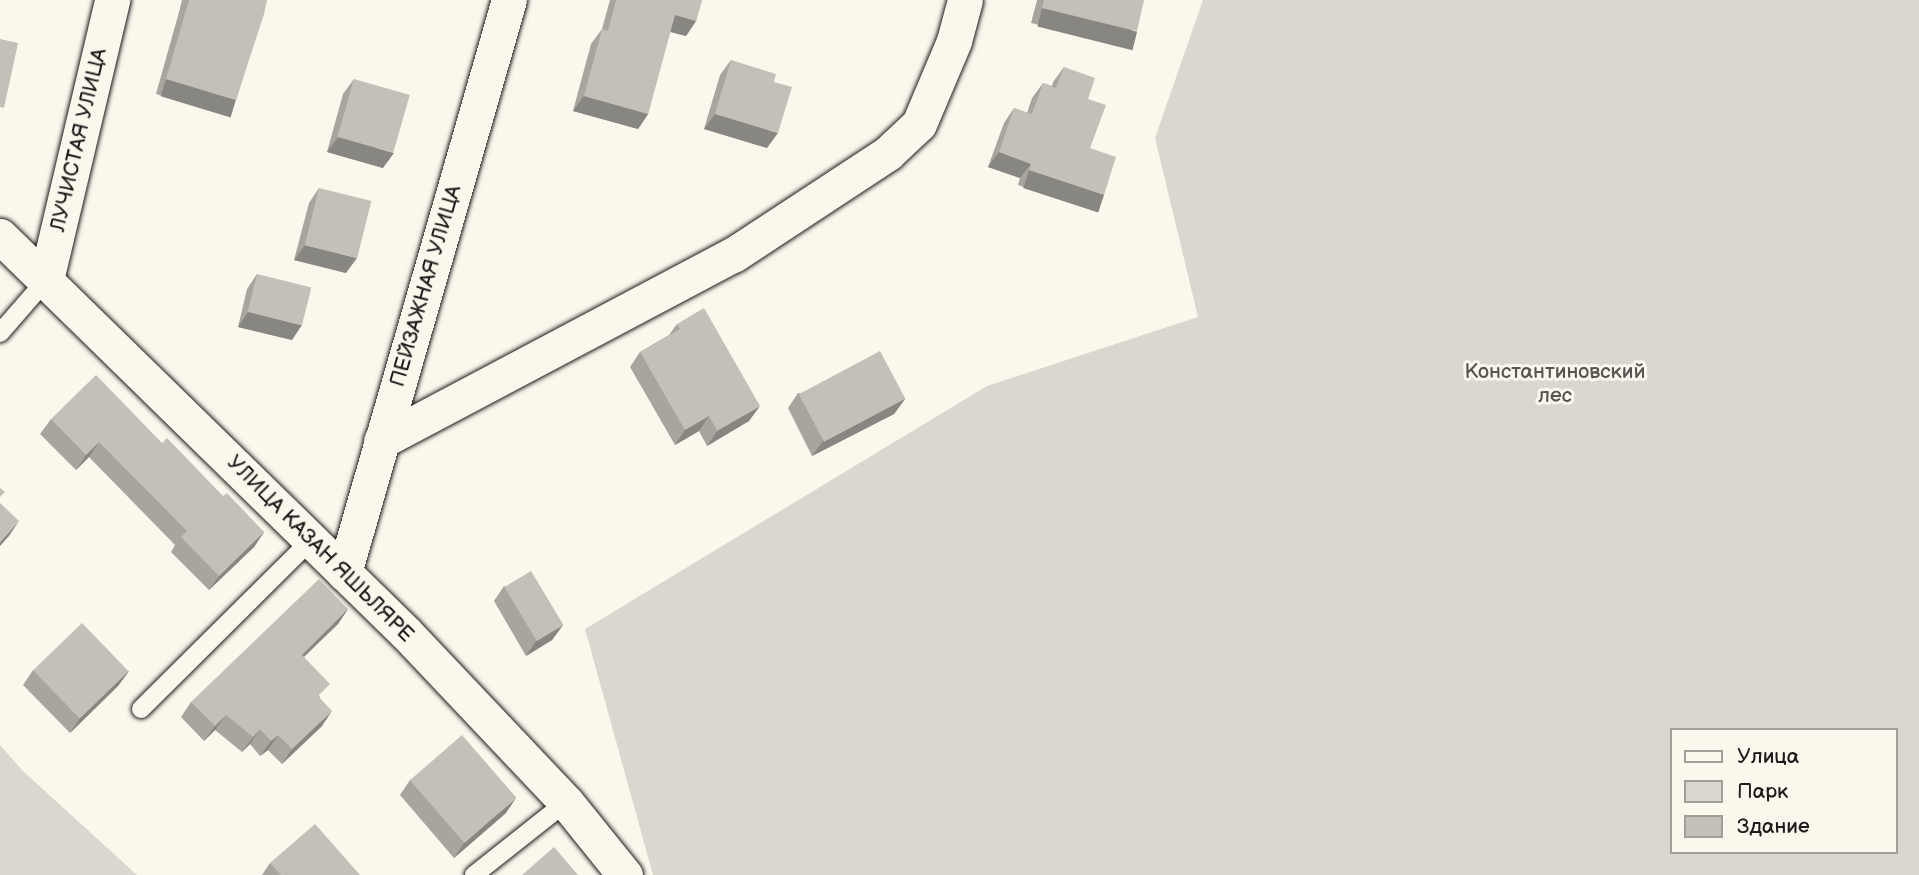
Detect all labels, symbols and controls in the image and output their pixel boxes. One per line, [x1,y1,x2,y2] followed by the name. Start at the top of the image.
[46,46,112,234] street label: ЛУЧИСТАЯ УЛИЦА
[385,182,467,390] street label: ПЕЙЗАЖНАЯ УЛИЦА
[1465,359,1645,409] park label: Константиновский лес
[221,450,419,648] street label: УЛИЦА КАЗАН ЯШЬЛЯРЕ
[1671,728,1898,854] legend
[1737,744,1799,769] text: Улица
[1737,779,1788,804] text: Парк
[1737,814,1810,839] text: Здание

